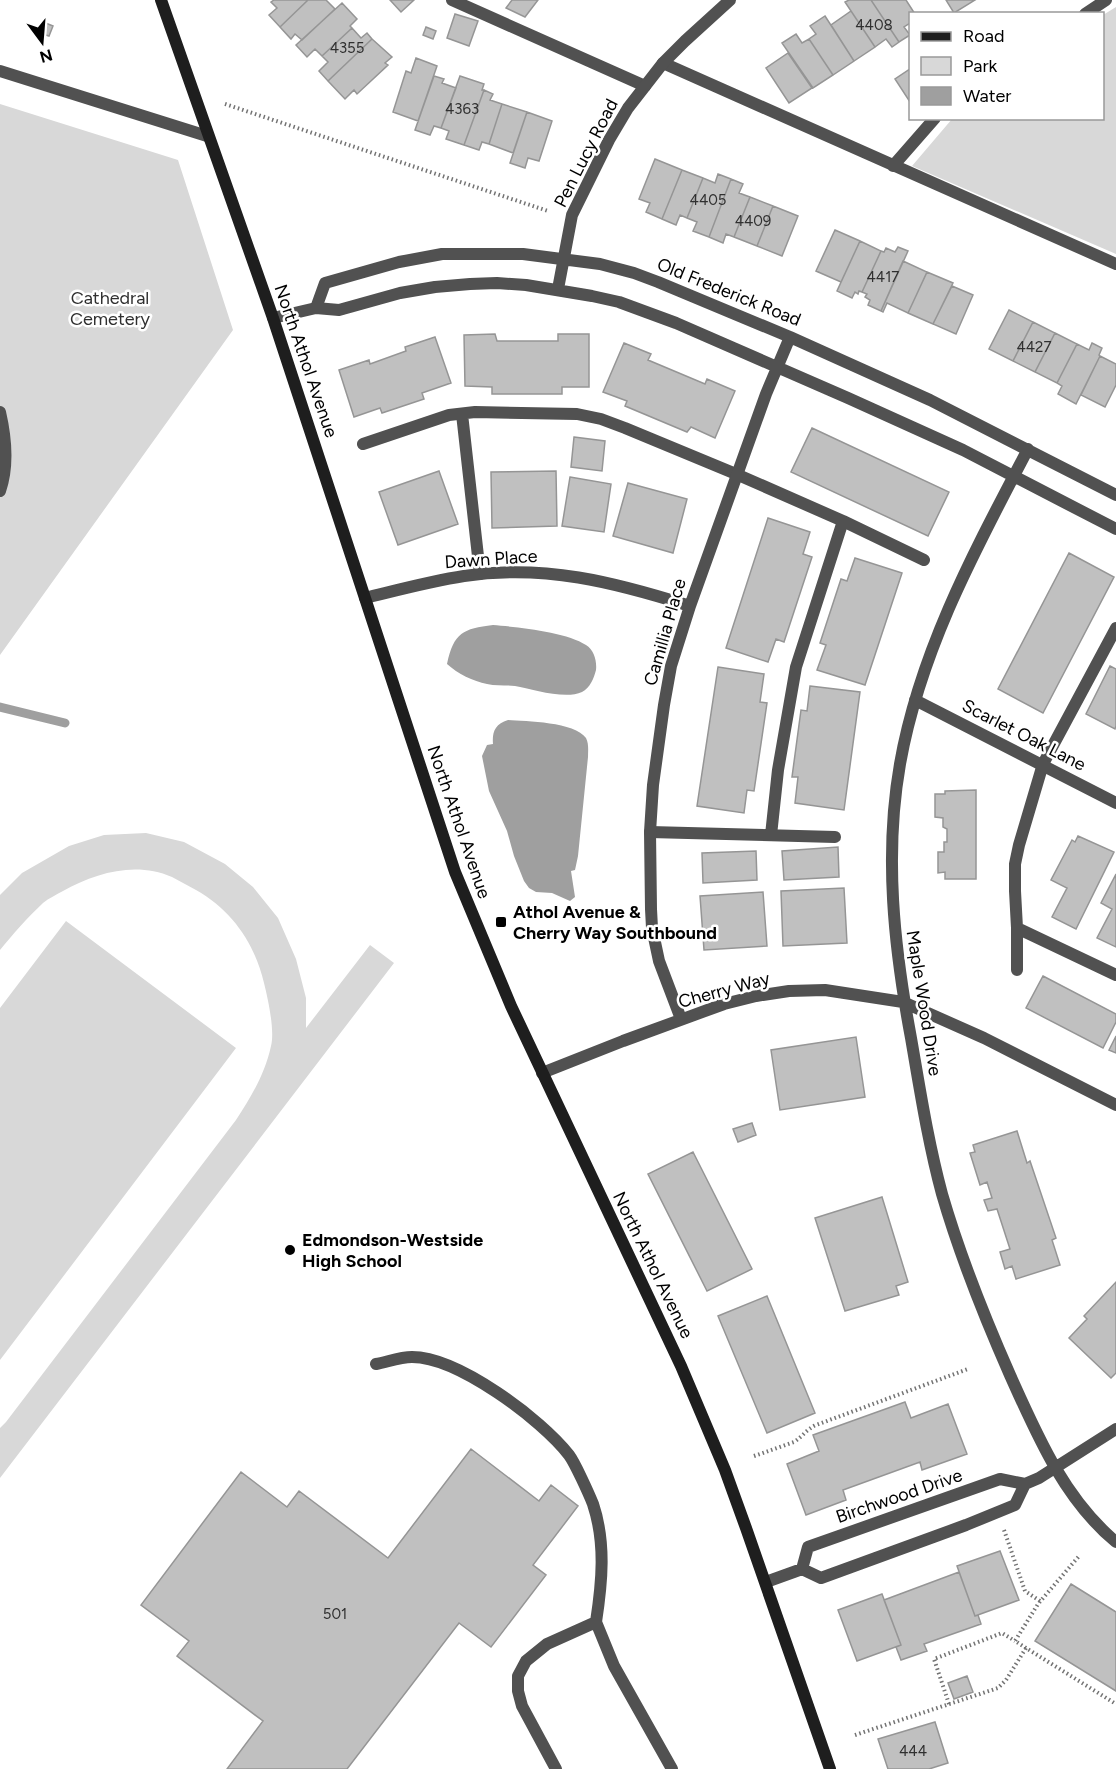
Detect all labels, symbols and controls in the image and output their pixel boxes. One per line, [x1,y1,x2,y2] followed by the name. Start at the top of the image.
[12,12,72,72] north arrow
[909,12,1104,120] legend
[855,16,893,34] house number: 4408
[963,25,1004,47] text: Road
[330,39,364,57] house number: 4355
[37,45,55,67] text: N
[963,55,998,77] text: Park
[963,85,1011,107] text: Water
[549,95,623,211] street label: Pen Lucy Road
[445,100,479,118] house number: 4363
[690,191,726,209] house number: 4405
[735,212,771,230] house number: 4409
[654,253,804,331] street label: Old Frederick Road
[867,268,899,286] house number: 4417
[269,282,343,441] street label: North Athol Avenue
[70,287,151,330] park label: Cathedral Cemetery
[1016,338,1052,356] house number: 4427
[444,545,538,573] street label: Dawn Place
[639,576,691,688] street label: Camillia Place
[958,694,1090,776] street label: Scarlet Oak Lane
[422,743,496,902] street label: North Athol Avenue
[513,901,717,944] place label: Athol Avenue & Cherry Way Southbound
[494,915,508,929] marker: Athol Avenue & Cherry Way Southbound
[902,929,946,1078] street label: Maple Wood Drive
[676,967,773,1013] street label: Cherry Way
[608,1188,698,1342] street label: North Athol Avenue
[302,1229,483,1272] place label: Edmondson-Westside High School
[283,1243,297,1257] marker: Edmondson-Westside High School
[833,1464,965,1528] street label: Birchwood Drive
[323,1605,347,1623] house number: 501
[899,1742,927,1760] house number: 444

